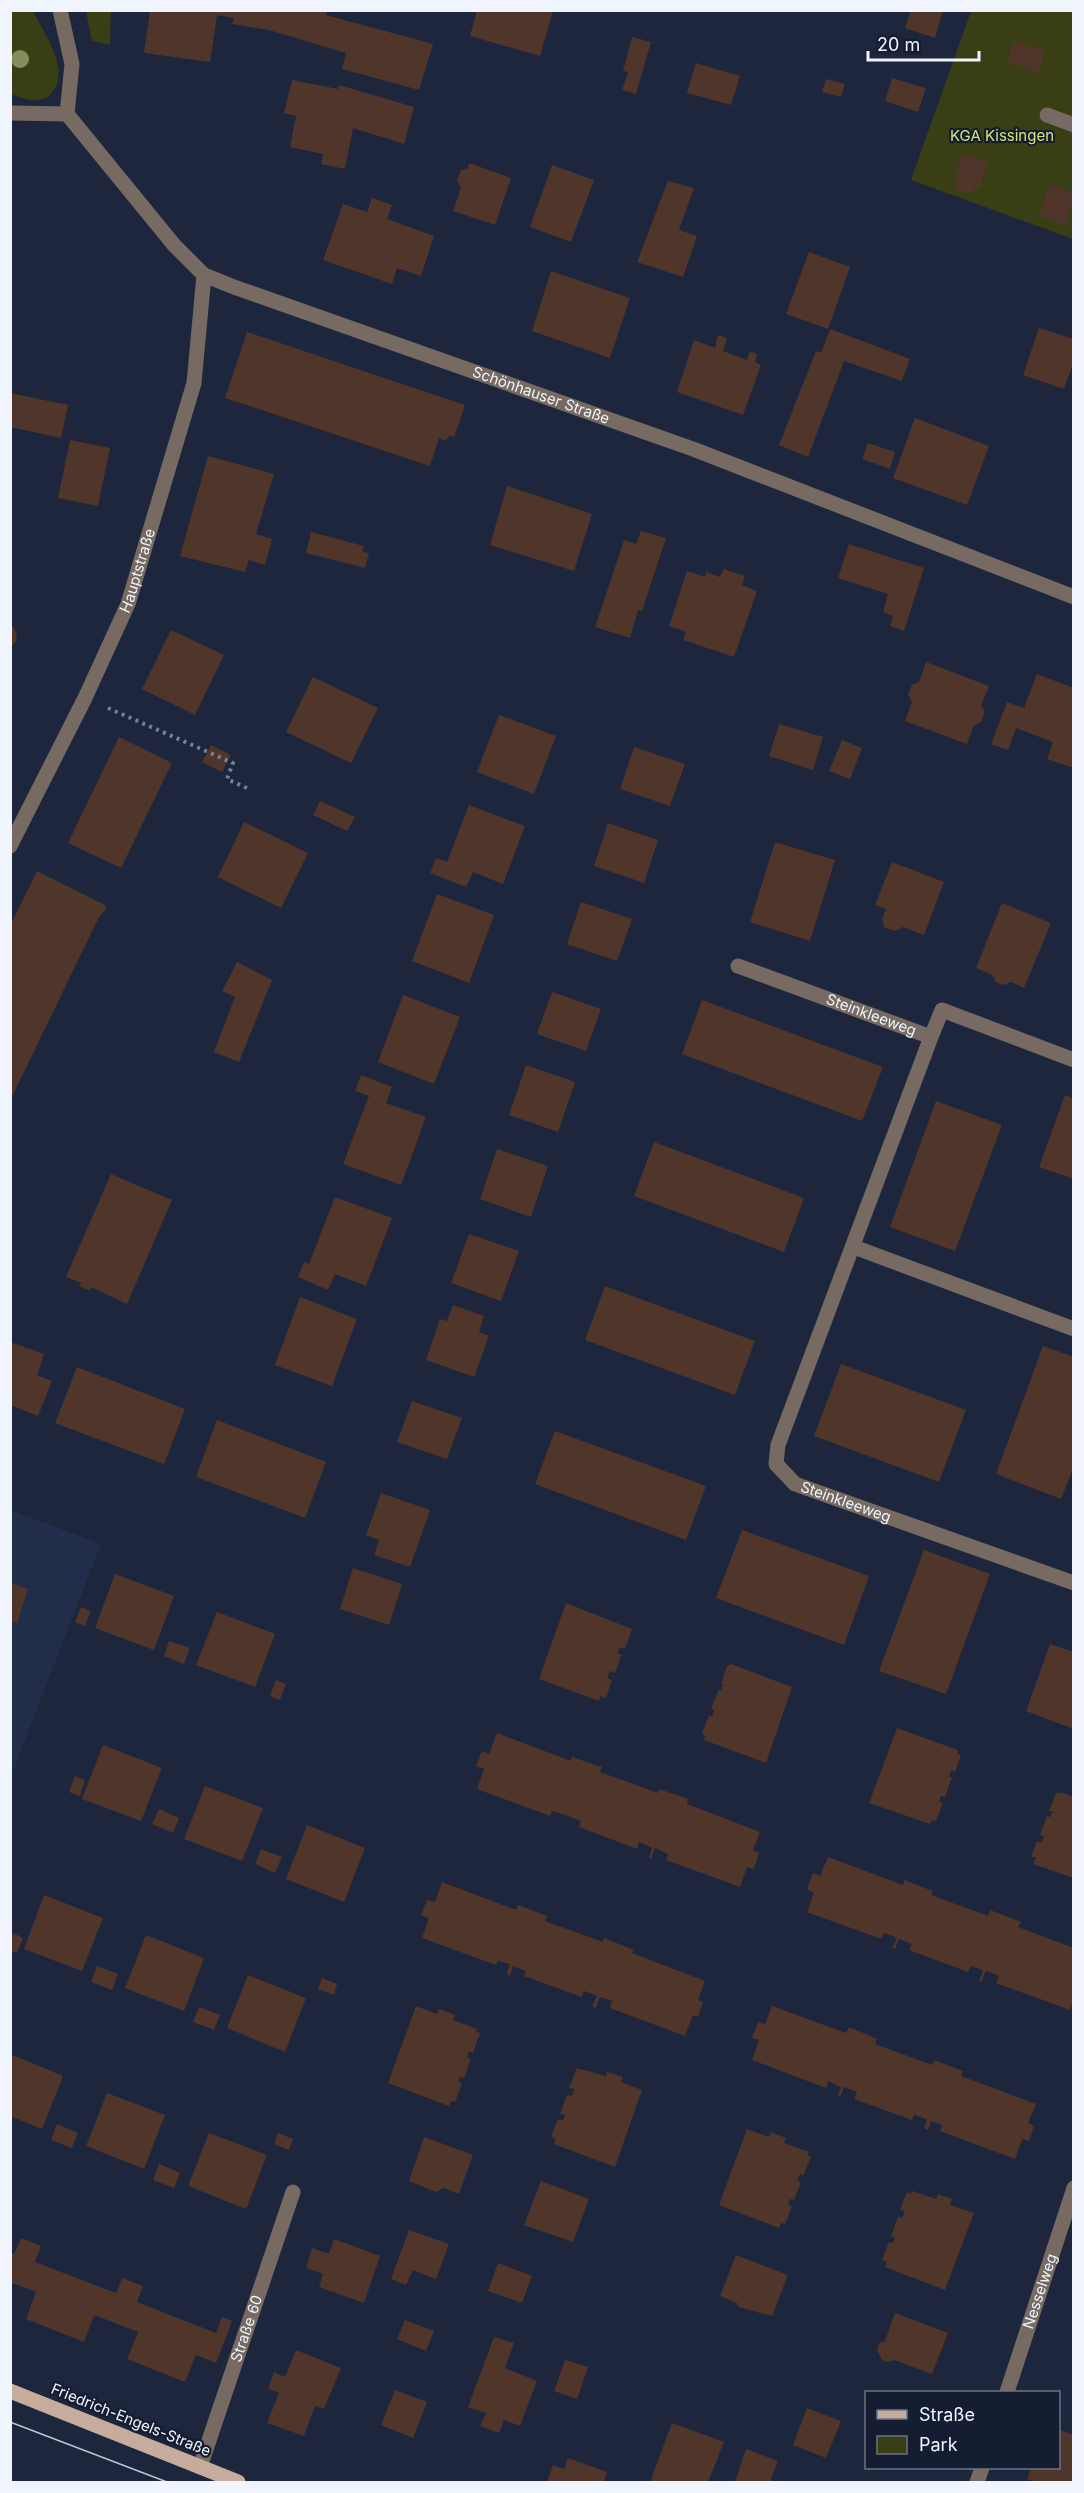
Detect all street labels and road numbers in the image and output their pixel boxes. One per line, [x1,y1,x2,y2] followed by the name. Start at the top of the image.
[470,362,612,428] street label: Schönhauser Straße
[115,526,159,616] street label: Hauptstraße
[824,989,919,1040] street label: Steinkleeweg
[798,1477,894,1526] street label: Steinkleeweg
[1018,2251,1061,2331] street label: Nesselweg
[226,2293,266,2365] street label: Straße 60
[49,2379,214,2460] street label: Friedrich-Engels-Straße

